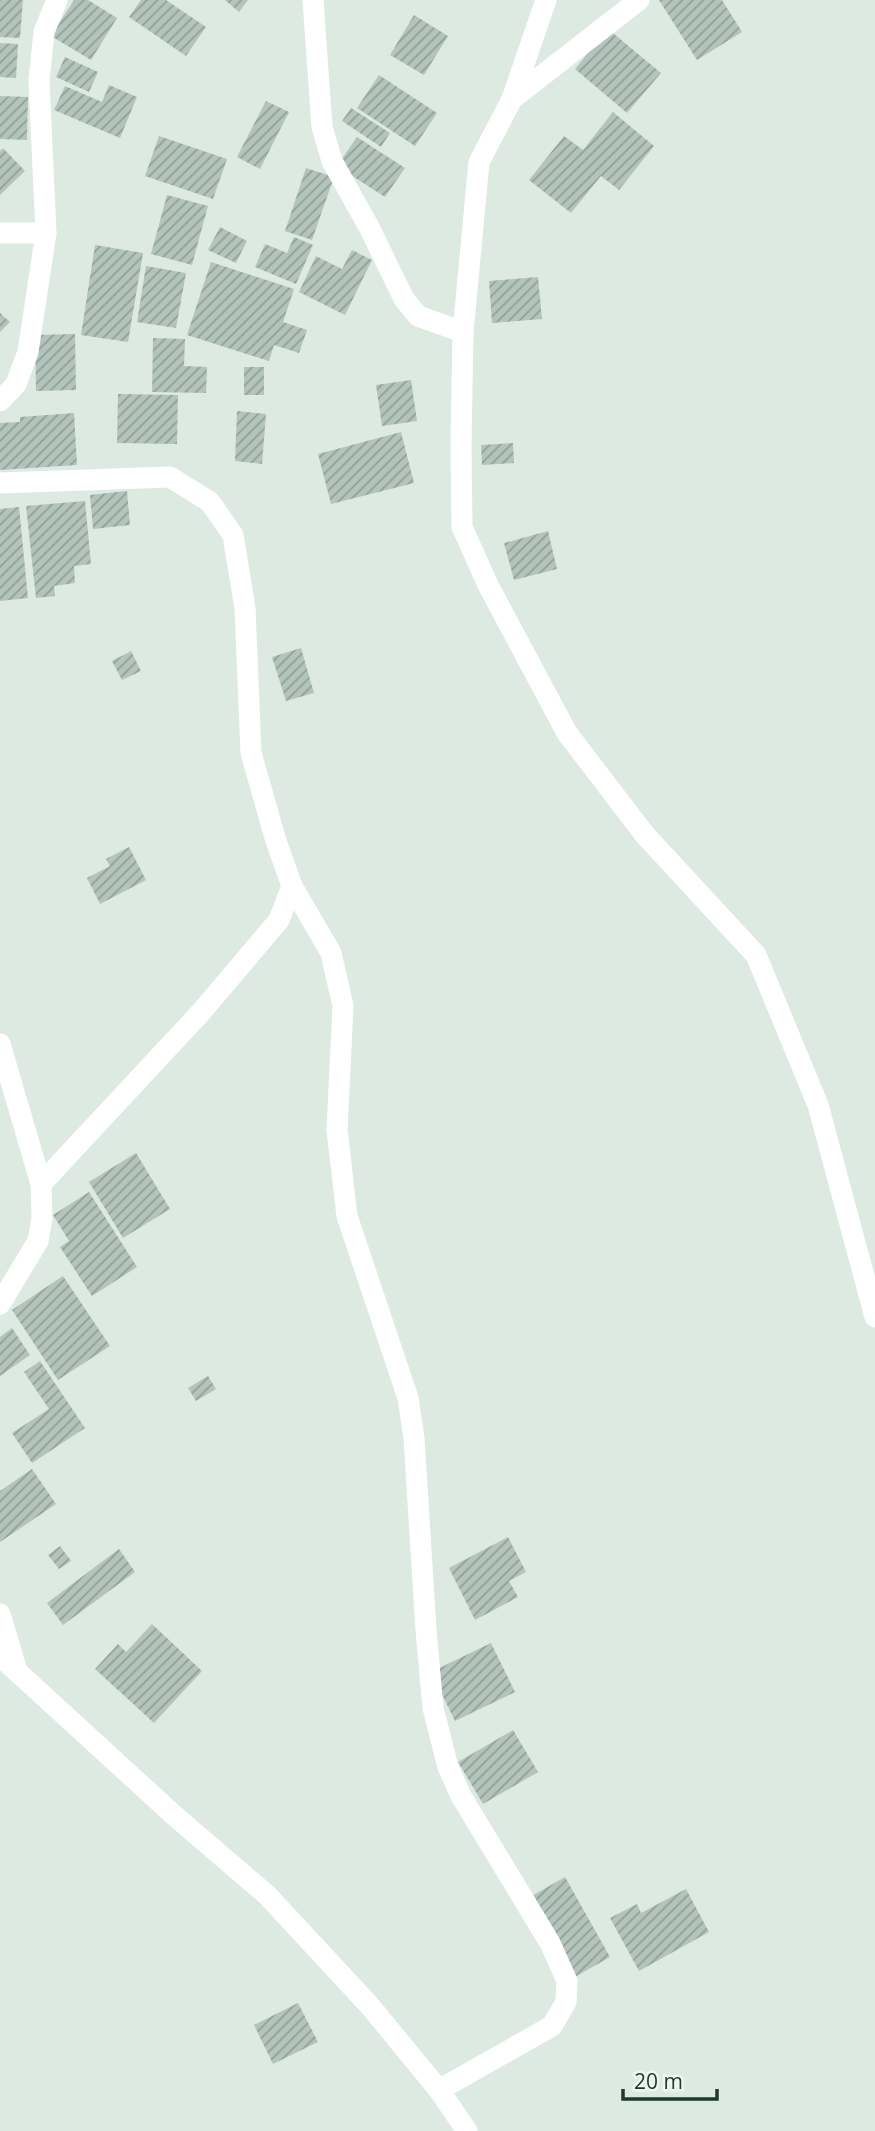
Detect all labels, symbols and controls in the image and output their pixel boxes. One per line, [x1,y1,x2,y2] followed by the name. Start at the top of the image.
[623,2058,718,2102] scale bar
[634,2067,683,2095] text: 20 m

